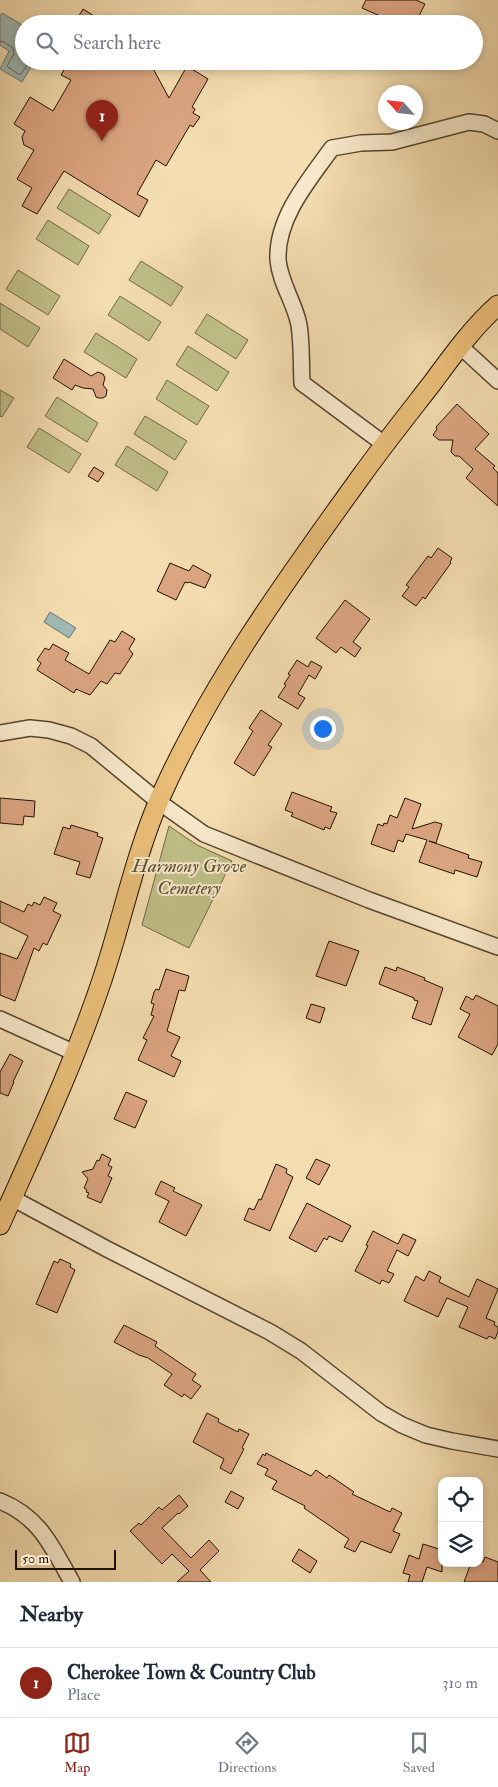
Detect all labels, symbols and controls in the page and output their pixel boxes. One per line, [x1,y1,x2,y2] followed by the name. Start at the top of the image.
[15,15,483,70] search box
[33,29,61,57] icon: search
[73,31,161,55] text: Search here
[378,85,423,130] north arrow
[86,100,118,141] pin: 1
[310,716,336,742] your location
[131,854,247,900] park label: Harmony Grove Cemetery
[438,1477,483,1567] map controls
[438,1477,483,1522] button: locate
[438,1522,483,1567] button: layers
[15,1547,116,1570] scale bar
[22,1550,49,1567] text: 50 m
[20,1601,83,1628] text: Nearby
[67,1661,316,1685] text: Cherokee Town & Country Club
[33,1673,39,1693] text: 1
[442,1673,478,1693] text: 310 m
[67,1685,100,1705] text: Place
[63,1729,91,1776] tab: Map
[218,1729,276,1776] tab: Directions
[403,1729,435,1776] tab: Saved

